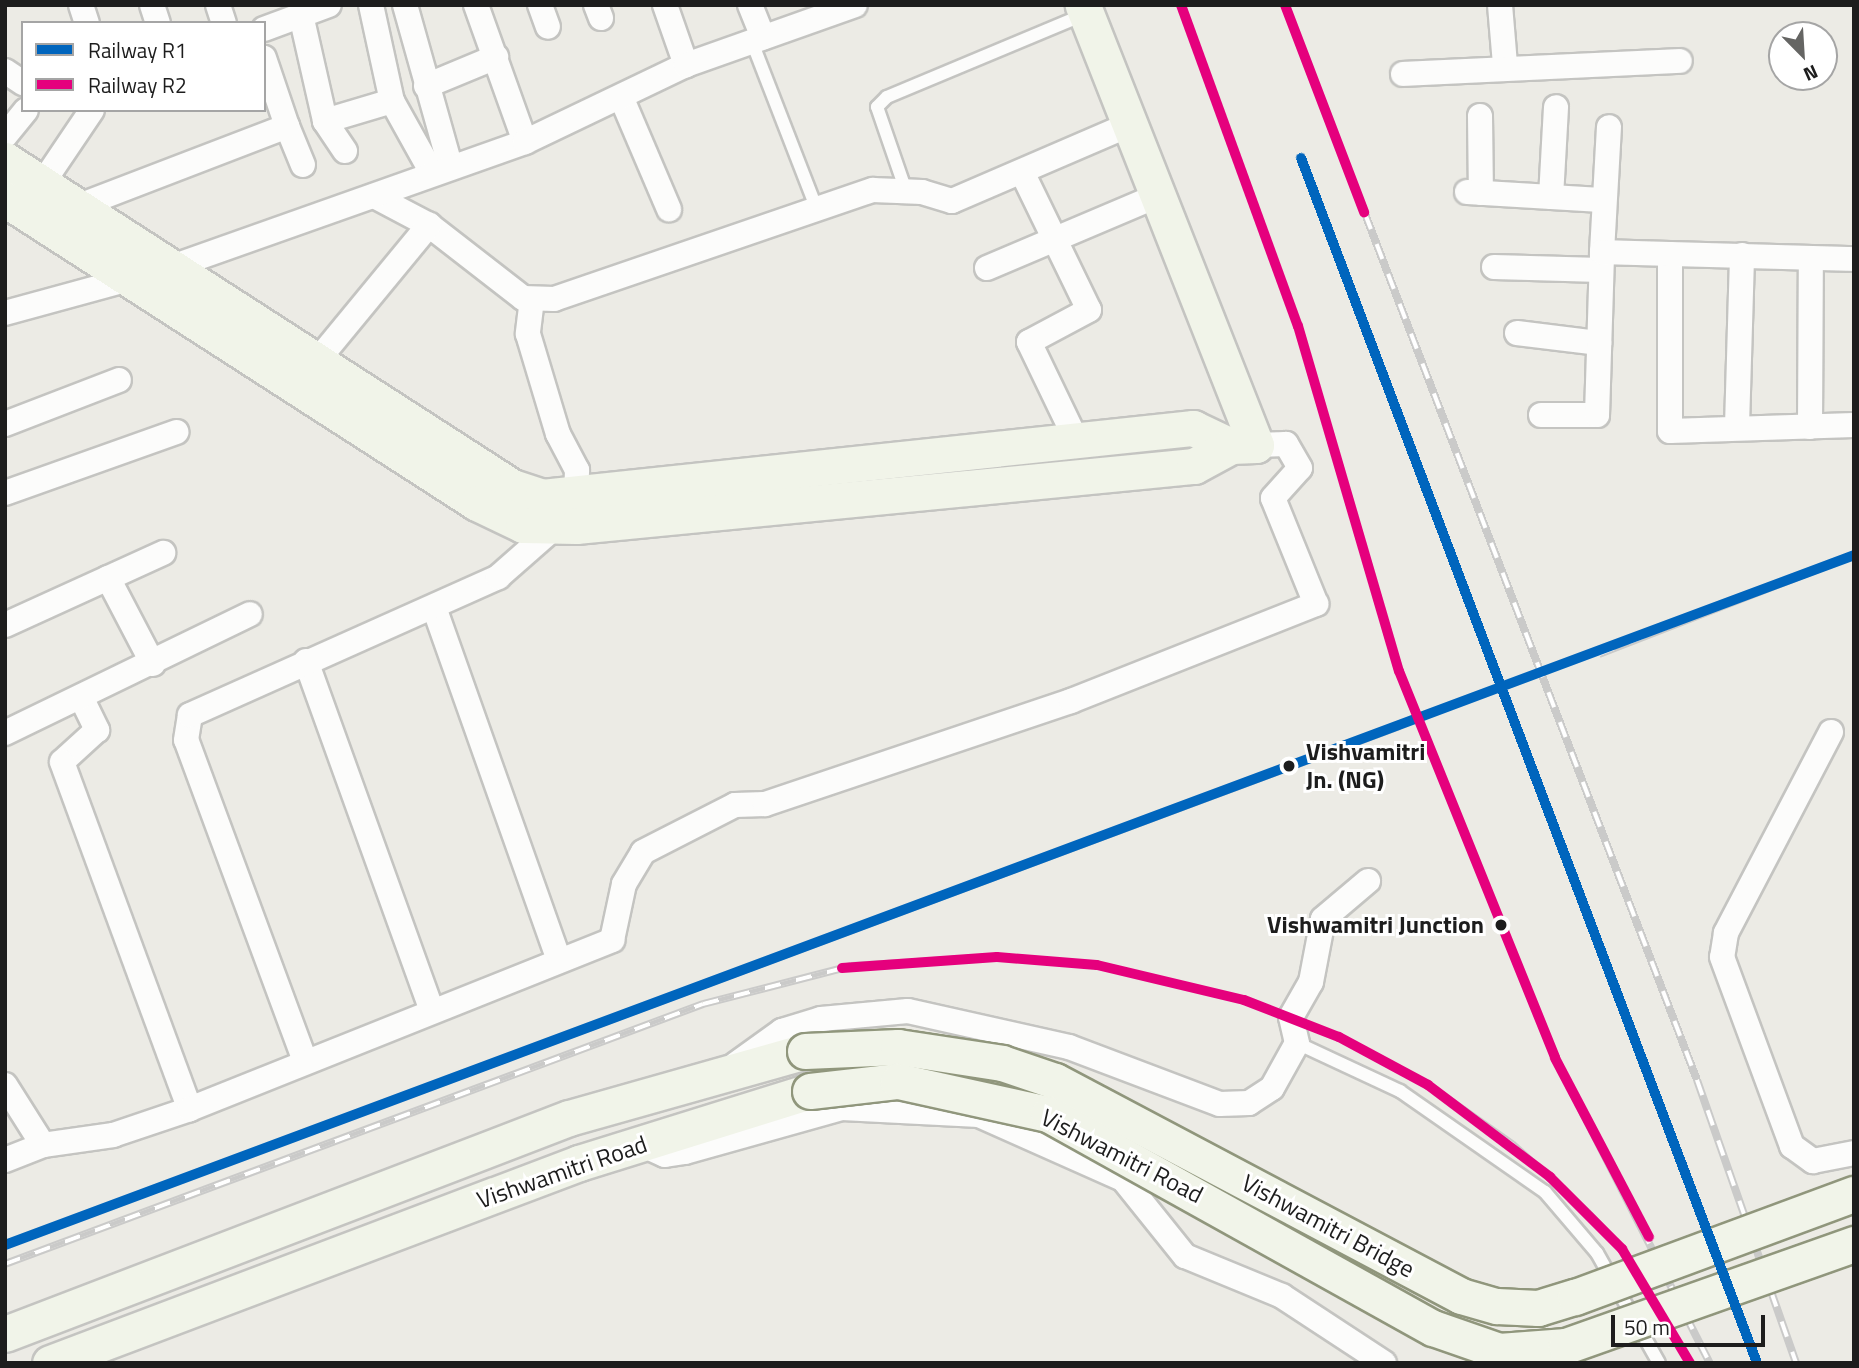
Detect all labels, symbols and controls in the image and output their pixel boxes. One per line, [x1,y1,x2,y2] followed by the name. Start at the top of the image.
[21,21,266,112] legend
[1768,21,1838,91] north arrow
[88,34,187,66] text: Railway R1
[1799,58,1823,90] text: N
[88,69,187,101] text: Railway R2
[1306,738,1425,794] place label: Vishvamitri Jn. (NG)
[1278,755,1300,777] marker: Vishvamitri Jn. (NG)
[1267,911,1484,939] place label: Vishwamitri Junction
[1490,914,1512,936] marker: Vishwamitri Junction
[1036,1103,1208,1209] street label: Vishwamitri Road
[473,1129,651,1215] street label: Vishwamitri Road
[1237,1168,1419,1284] street label: Vishwamitri Bridge
[1614,1302,1768,1346] scale bar
[1624,1311,1670,1343] text: 50 m

